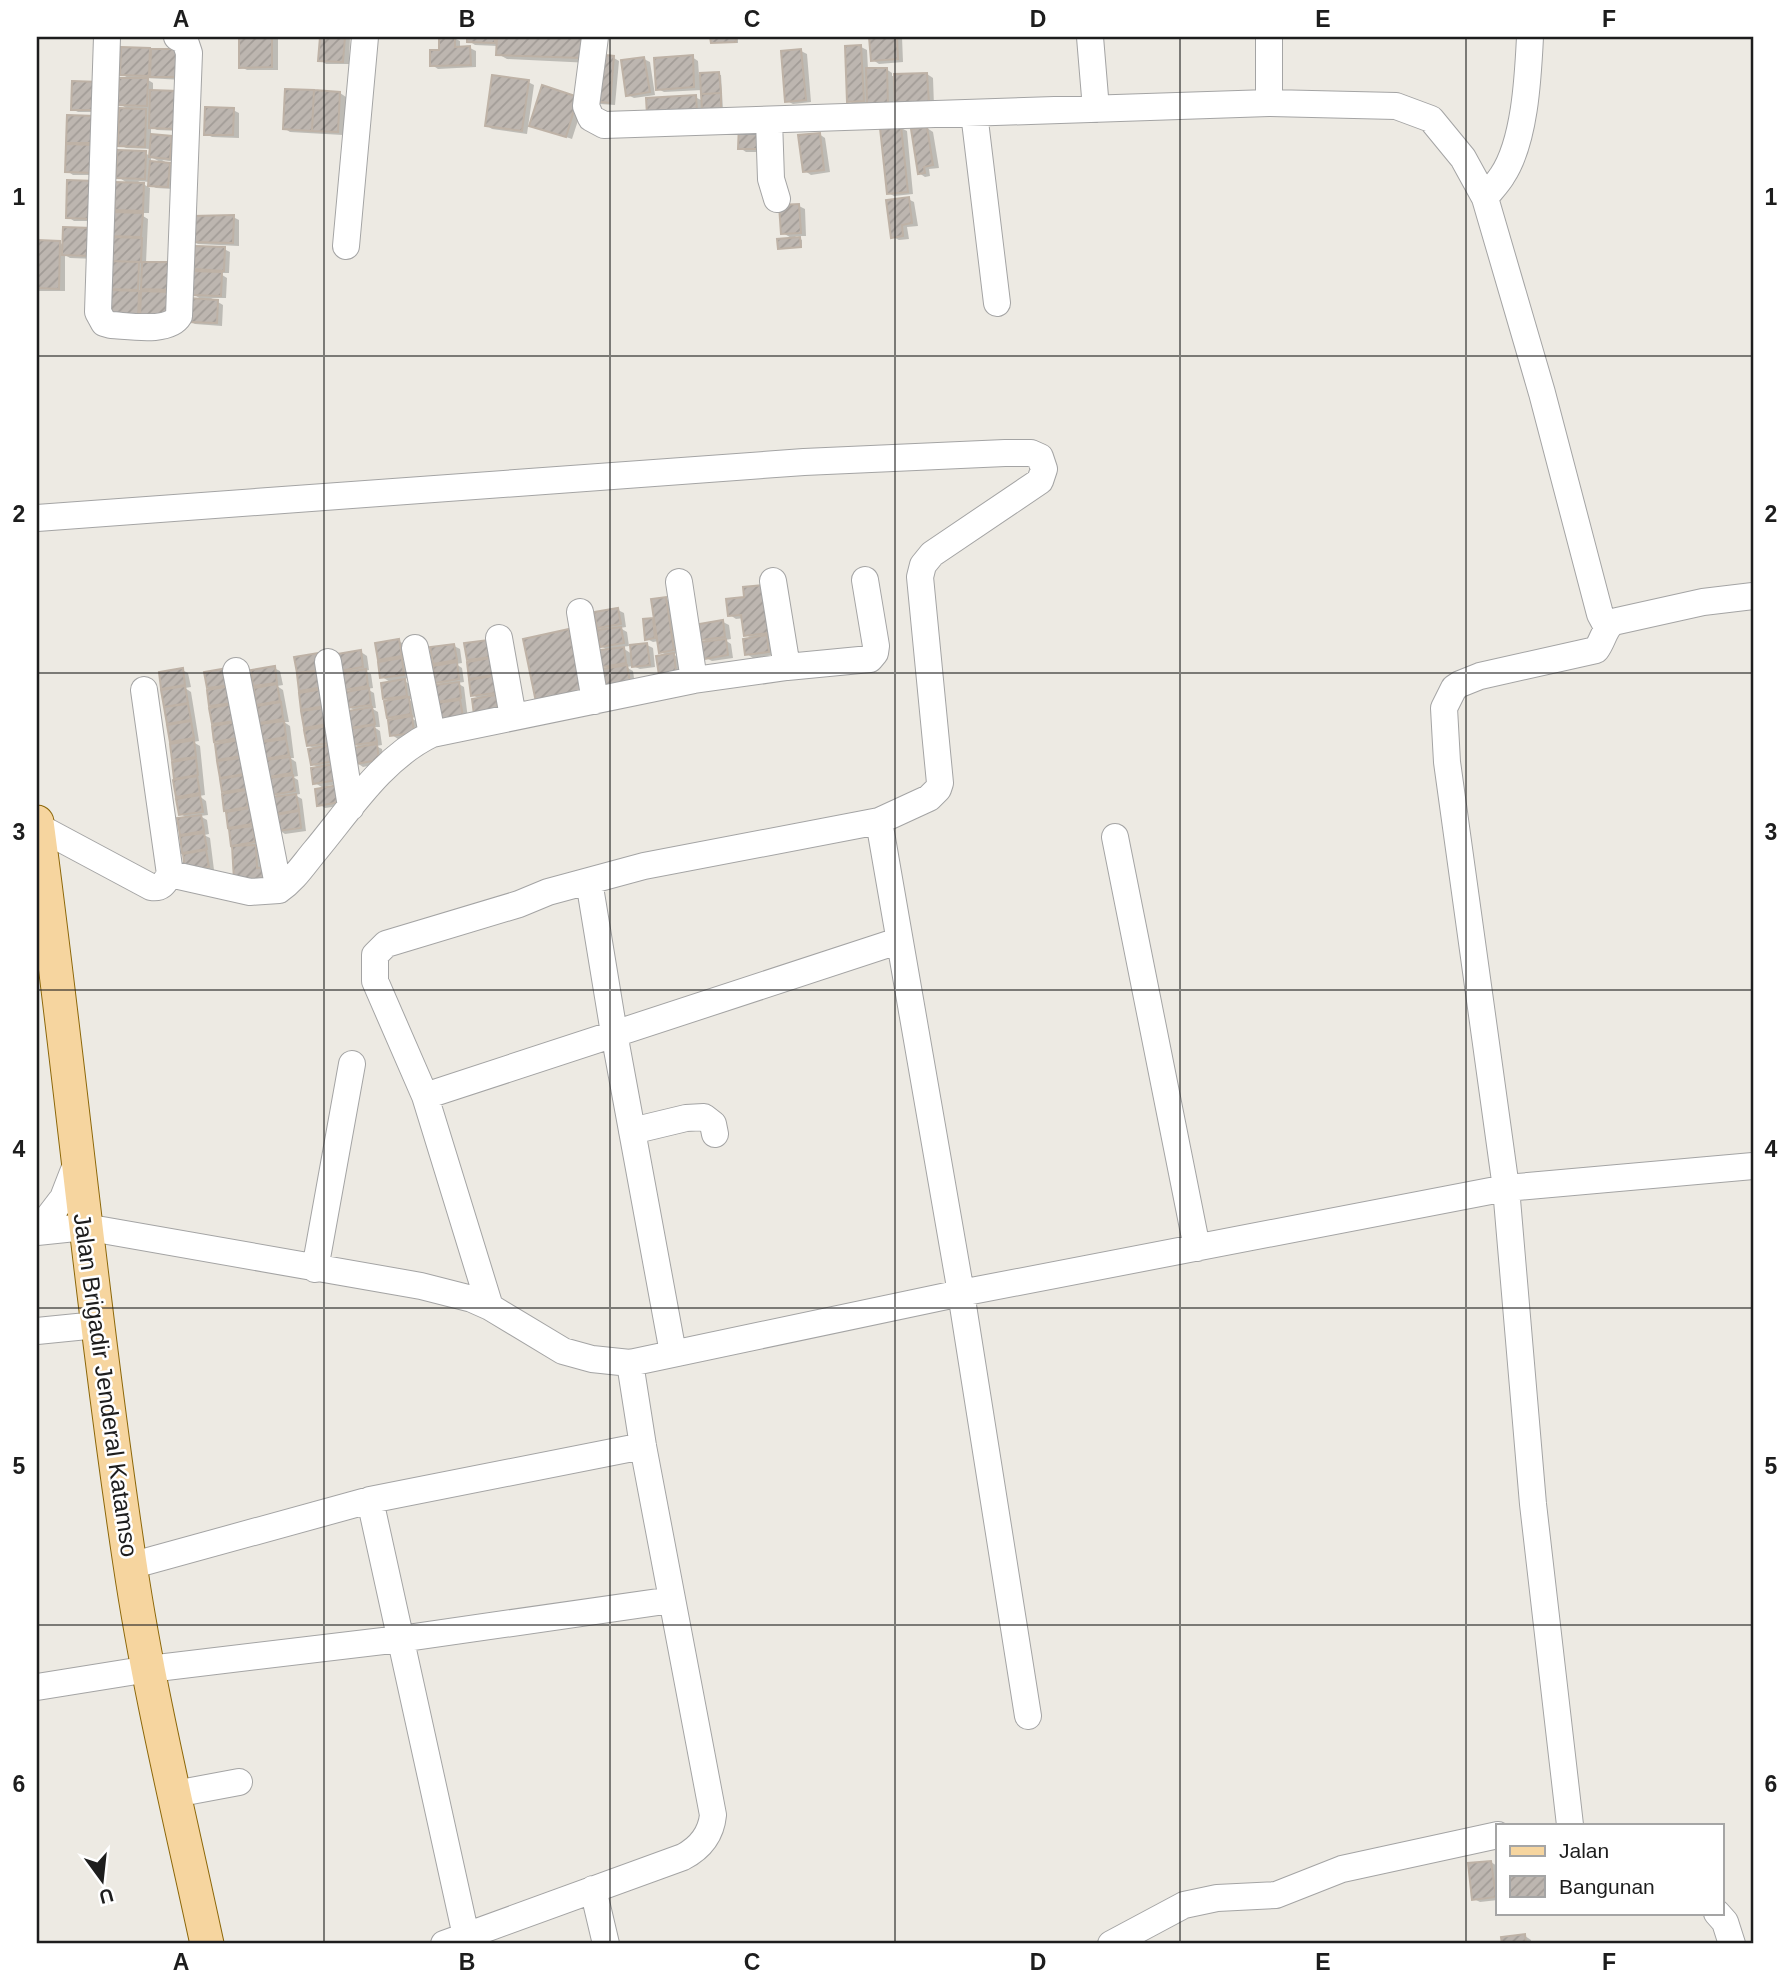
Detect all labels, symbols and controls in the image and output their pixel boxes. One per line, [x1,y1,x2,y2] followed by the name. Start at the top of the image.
[173,6,189,32] text: A
[459,6,475,32] text: B
[744,6,760,32] text: C
[1030,6,1046,32] text: D
[1315,6,1331,32] text: E
[1602,6,1616,32] text: F
[13,184,26,210] text: 1
[1765,184,1778,210] text: 1
[13,501,25,527] text: 2
[1765,501,1777,527] text: 2
[13,819,25,845] text: 3
[1765,819,1777,845] text: 3
[13,1136,26,1162] text: 4
[1765,1136,1778,1162] text: 4
[68,1211,144,1559] street label: Jalan Brigadir Jenderal Katamso
[13,1453,26,1479] text: 5
[1765,1453,1778,1479] text: 5
[13,1771,25,1797] text: 6
[1765,1771,1777,1797] text: 6
[1496,1824,1724,1914] legend
[1559,1839,1609,1862] text: Jalan
[66,1844,136,1914] north arrow
[1559,1875,1655,1898] text: Bangunan
[97,1884,116,1908] text: U
[173,1949,189,1975] text: A
[459,1949,475,1975] text: B
[744,1949,760,1975] text: C
[1030,1949,1046,1975] text: D
[1315,1949,1331,1975] text: E
[1602,1949,1616,1975] text: F

